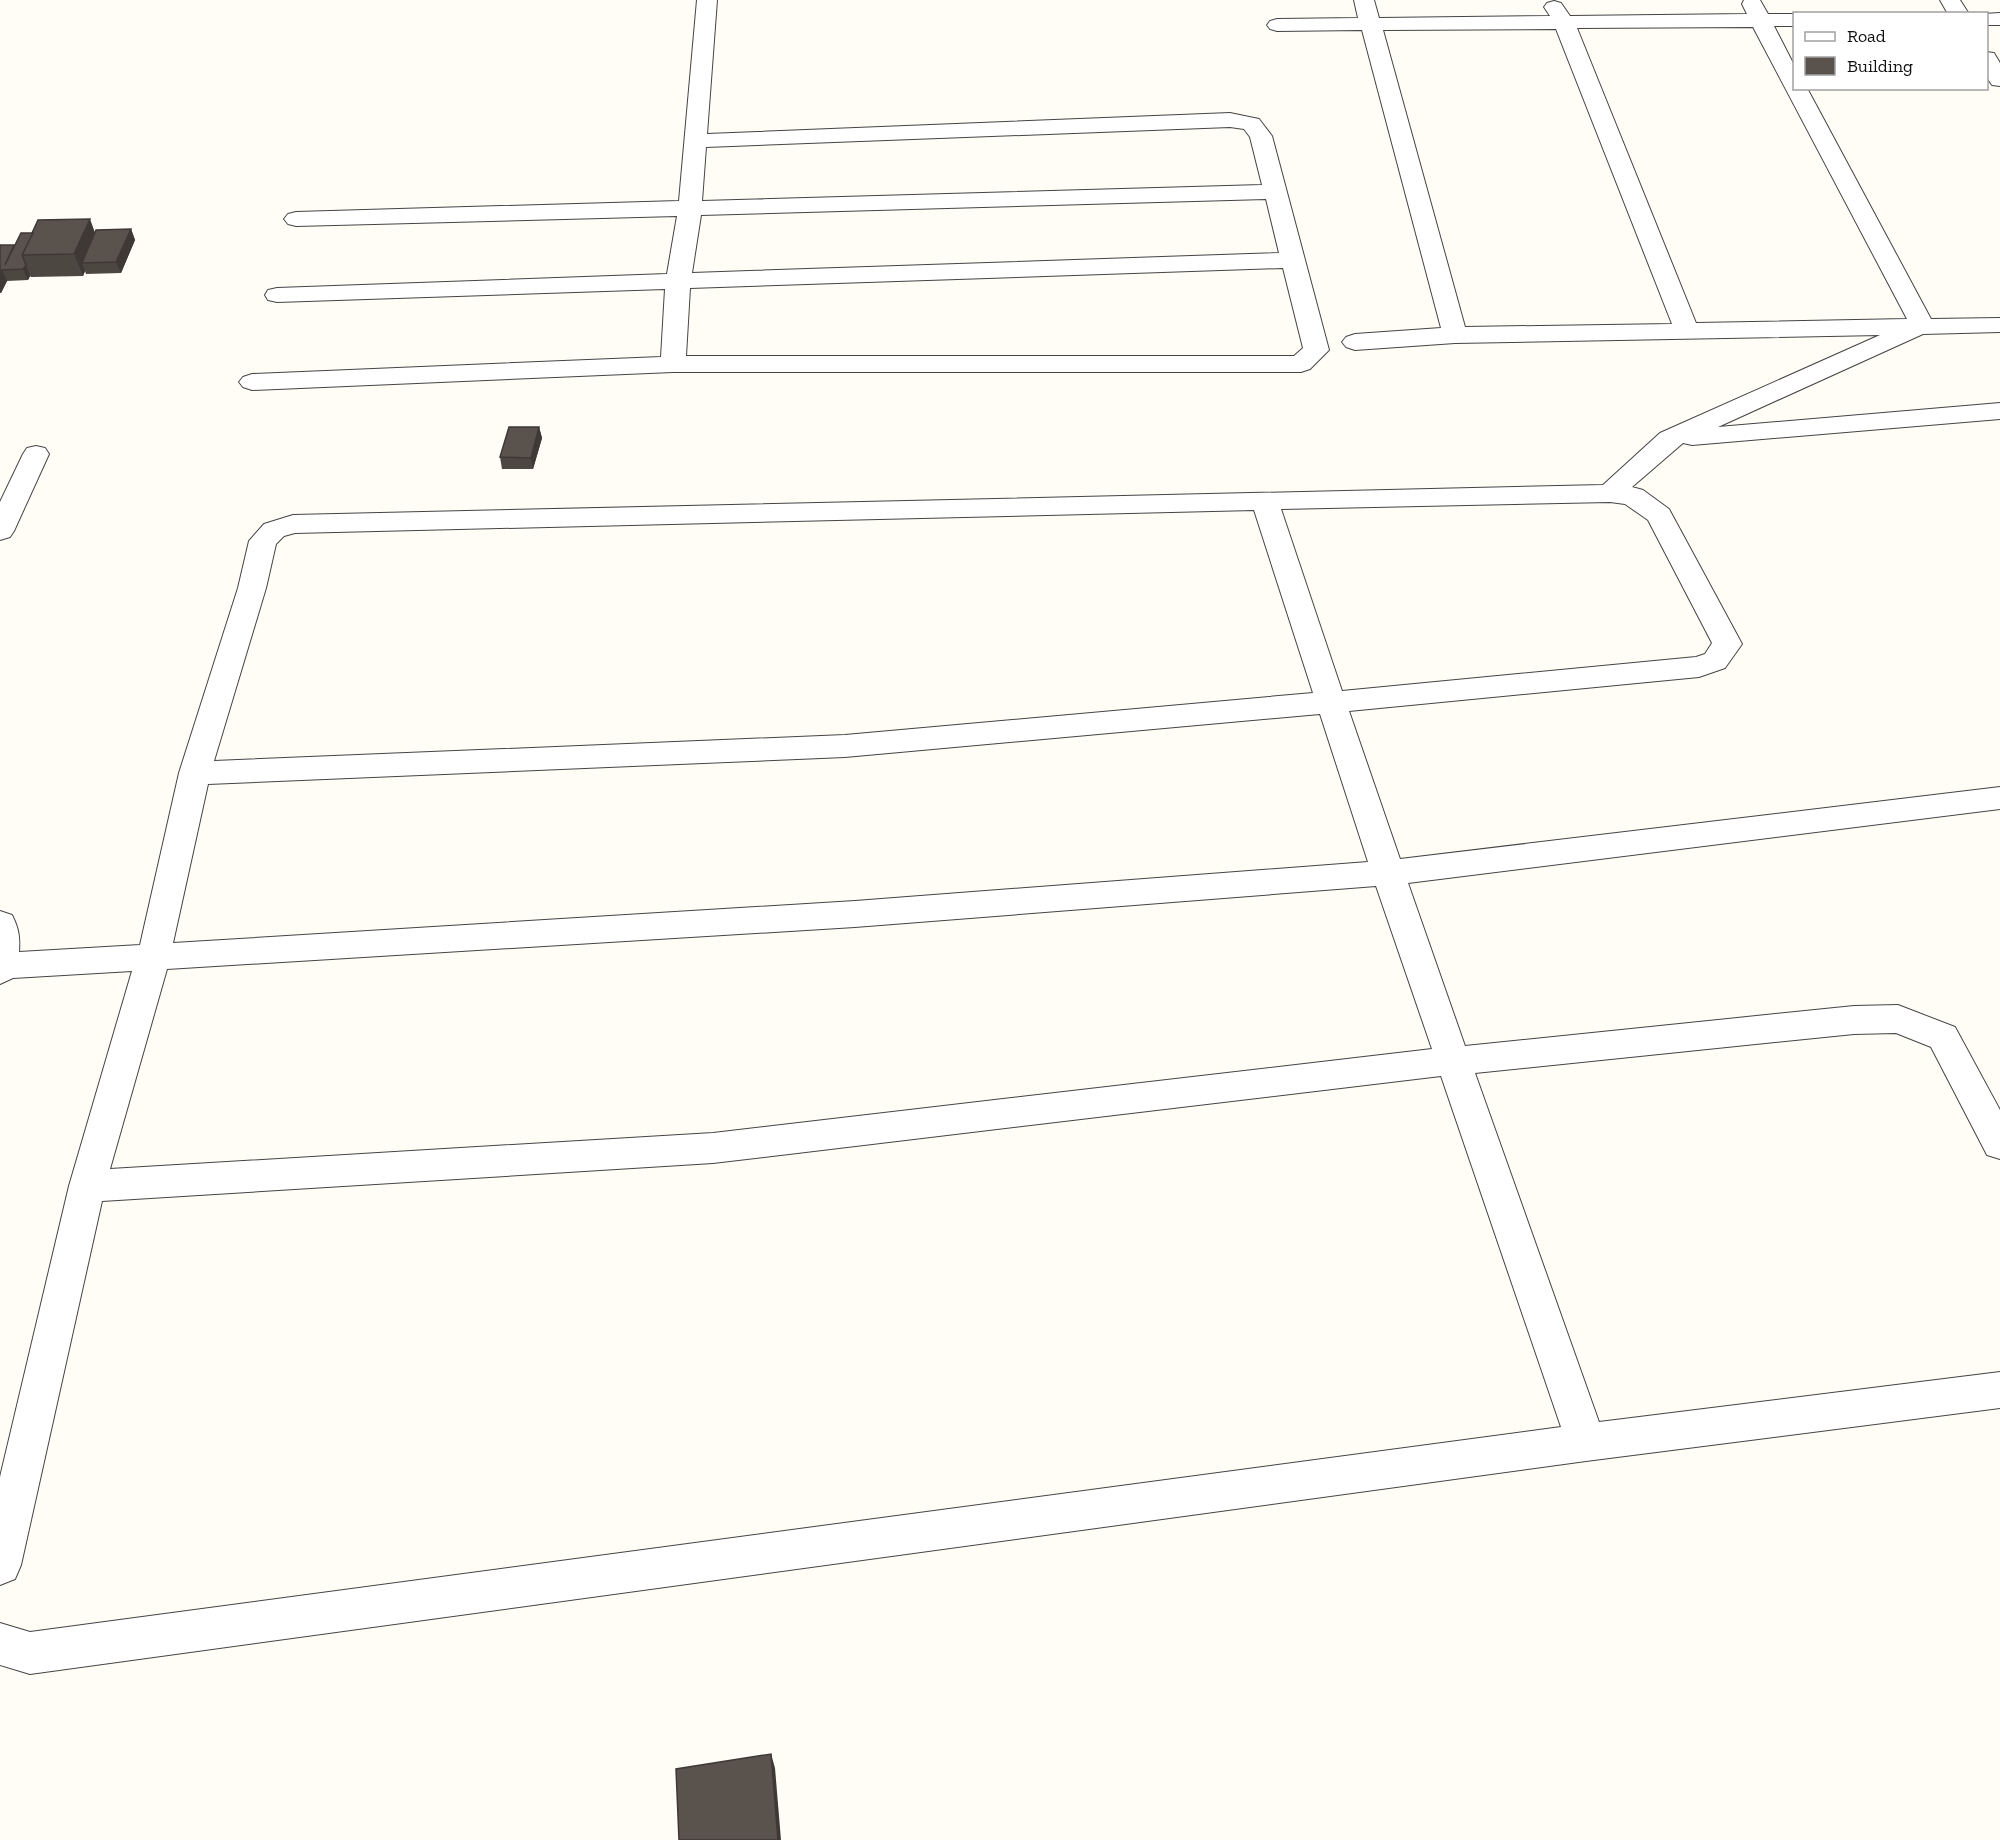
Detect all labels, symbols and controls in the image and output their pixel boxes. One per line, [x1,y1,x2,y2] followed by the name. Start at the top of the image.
[1793,12,1988,90] legend
[1847,25,1886,47] text: Road
[1847,55,1913,77] text: Building

